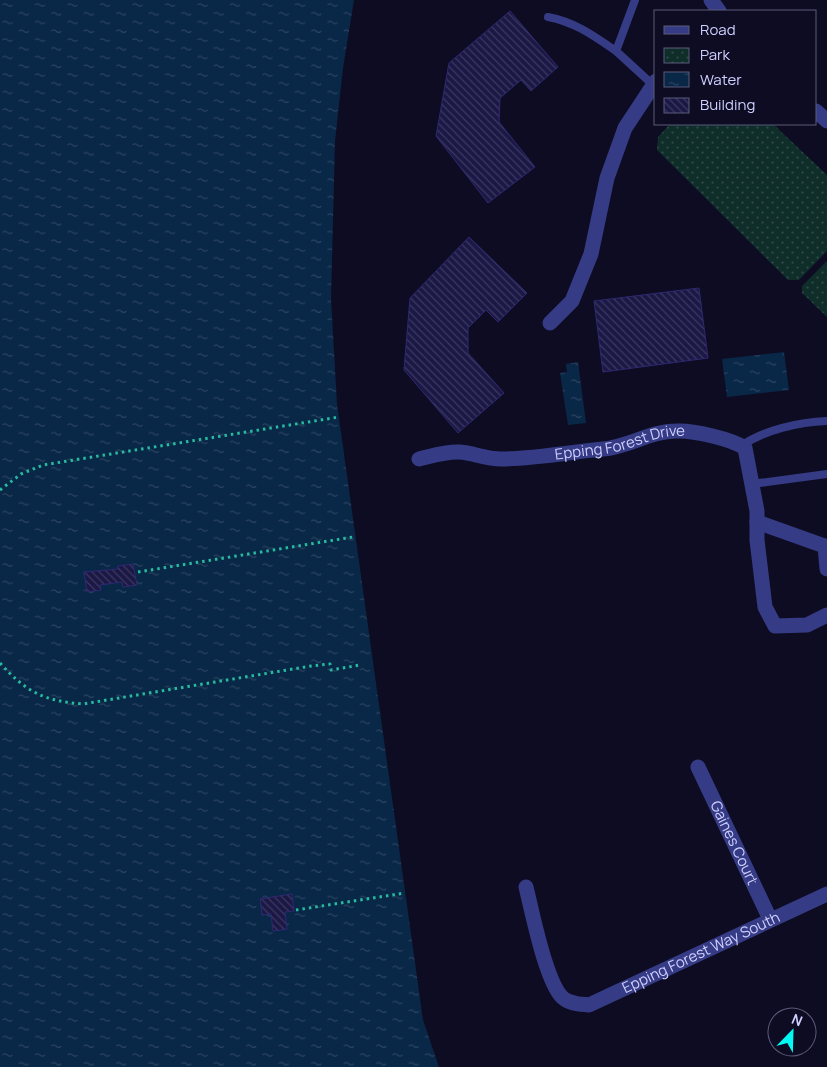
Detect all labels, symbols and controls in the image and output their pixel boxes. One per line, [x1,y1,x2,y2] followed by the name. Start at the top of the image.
[654,10,817,125] legend
[700,19,736,40] text: Road
[700,44,730,65] text: Park
[700,69,742,90] text: Water
[700,94,755,115] text: Building
[554,420,685,465] street label: Epping Forest Drive
[705,797,763,888] street label: Gaines Court
[619,906,783,998] street label: Epping Forest Way South
[767,1007,817,1057] north arrow
[789,1009,806,1030] text: N

